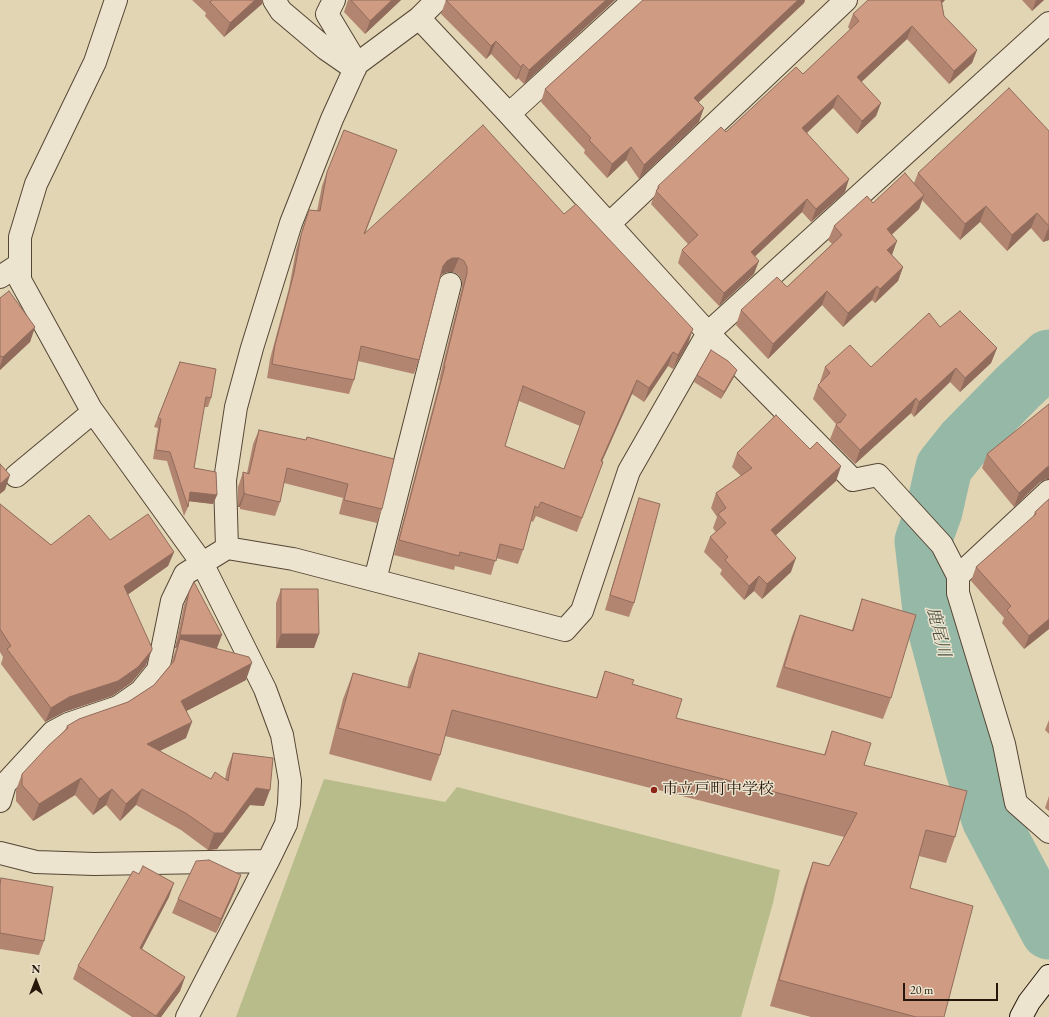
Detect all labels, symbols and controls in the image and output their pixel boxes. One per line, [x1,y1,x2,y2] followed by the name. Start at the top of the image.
[922,605,954,659] water label: 鹿尾川
[662,780,774,800] place label: 市立戸町中学校
[649,785,659,795] marker: 市立戸町中学校
[16,961,56,1001] north arrow
[32,962,40,976] text: N
[905,975,1000,1001] scale bar
[910,982,933,998] text: 20 m

